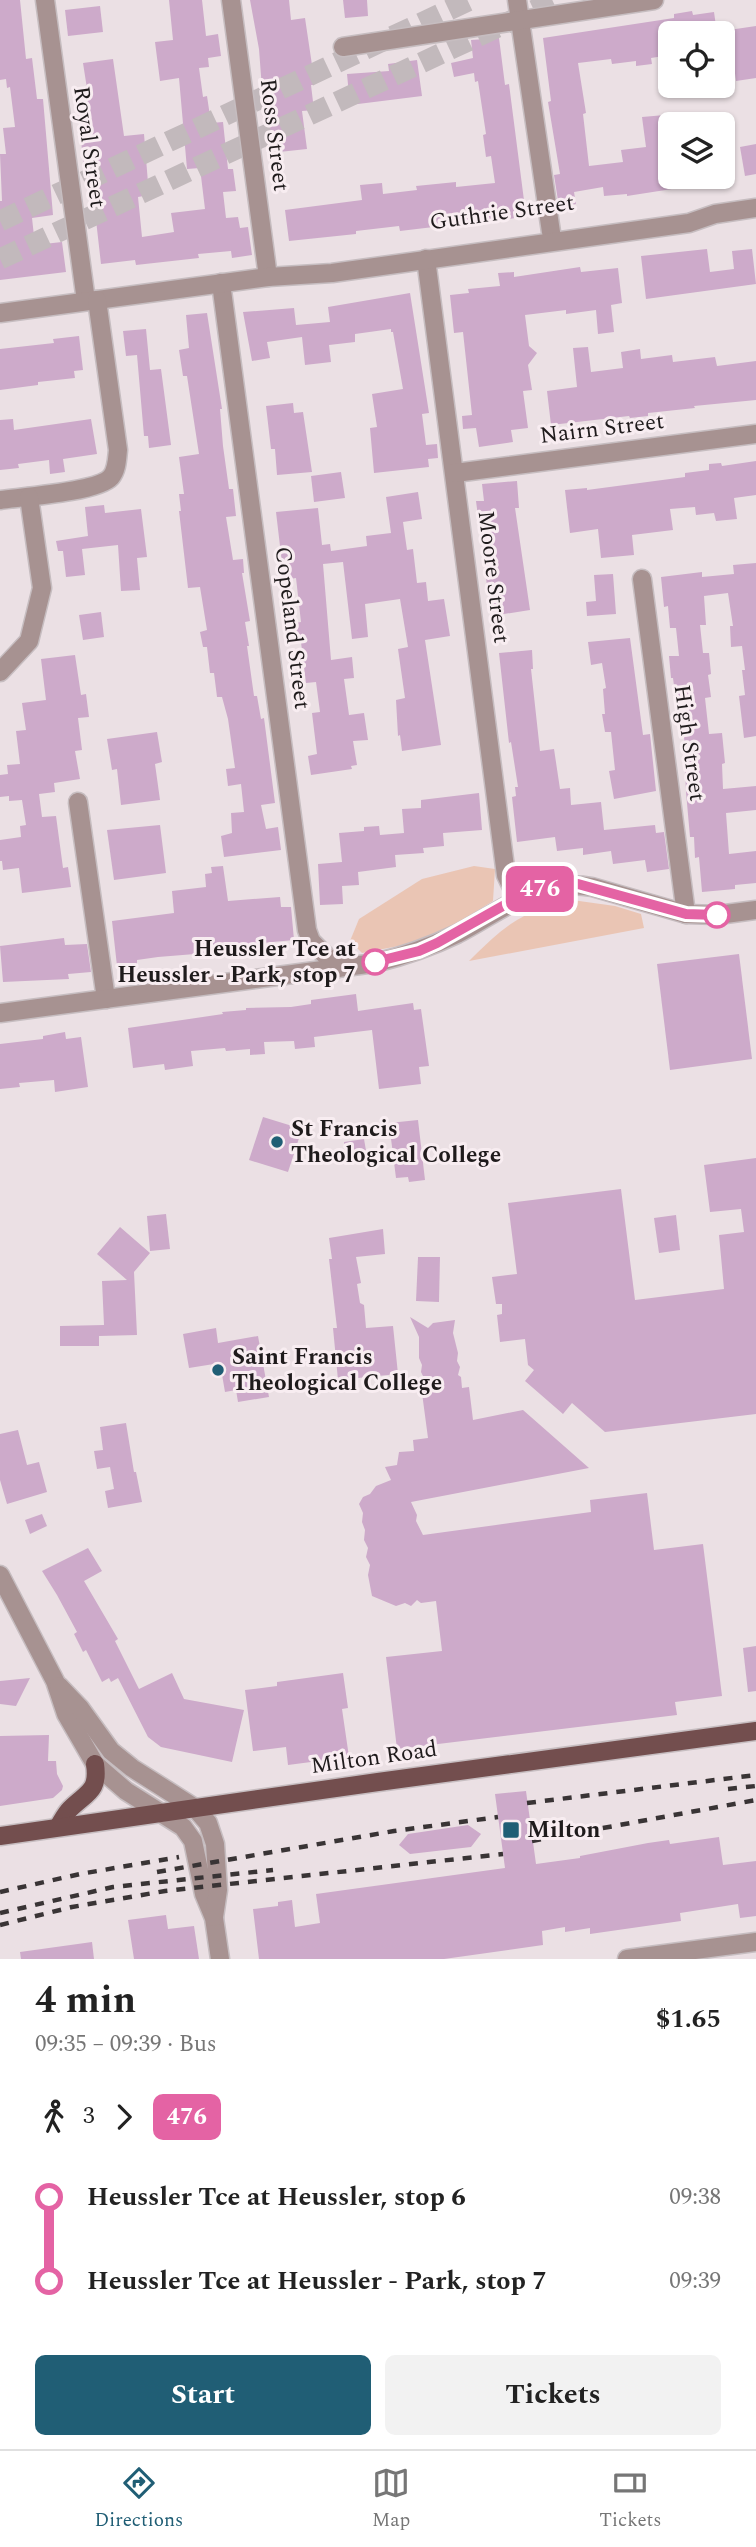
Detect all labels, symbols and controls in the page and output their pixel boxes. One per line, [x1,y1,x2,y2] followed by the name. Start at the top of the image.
[658,21,735,189] map controls
[658,21,735,98] button: locate
[250,77,298,193] street label: Ross Street
[63,84,115,210] street label: Royal Street
[658,112,735,189] button: layers
[427,186,577,240] street label: Guthrie Street
[538,404,666,454] street label: Nairn Street
[468,509,518,645] street label: Moore Street
[265,545,319,711] street label: Copeland Street
[663,682,715,804] street label: High Street
[500,866,580,912] line badge: 476
[520,871,560,907] text: 476
[704,902,730,928] unlabelled marker
[117,932,356,993] place label: Heussler Tce at Heussler - Park, stop 7
[362,949,388,975] marker: Heussler Tce at Heussler - Park, stop 7
[291,1112,501,1173] place label: St Francis Theological College
[269,1134,285,1150] marker: St Francis Theological College
[232,1340,442,1401] place label: Saint Francis Theological College
[210,1362,226,1378] marker: Saint Francis Theological College
[308,1732,440,1784] street label: Milton Road
[527,1813,601,1848] place label: Milton
[501,1820,521,1840] marker: Milton
[35,1972,136,2030] text: 4 min
[656,1999,721,2039] text: $1.65
[35,2027,217,2062] text: 09:35 – 09:39 · Bus
[35,2098,73,2136] icon: walk
[105,2098,143,2136] icon: forward
[83,2099,95,2134] text: 3
[167,2099,207,2135] text: 476
[87,2177,466,2217] text: Heussler Tce at Heussler, stop 6
[669,2180,721,2215] text: 09:38
[87,2261,547,2301] text: Heussler Tce at Heussler - Park, stop 7
[669,2264,721,2299] text: 09:39
[35,2355,371,2435] button: Start
[385,2355,721,2435] button: Tickets
[94,2464,183,2535] tab: Directions
[372,2464,410,2535] tab: Map
[599,2464,662,2535] tab: Tickets

